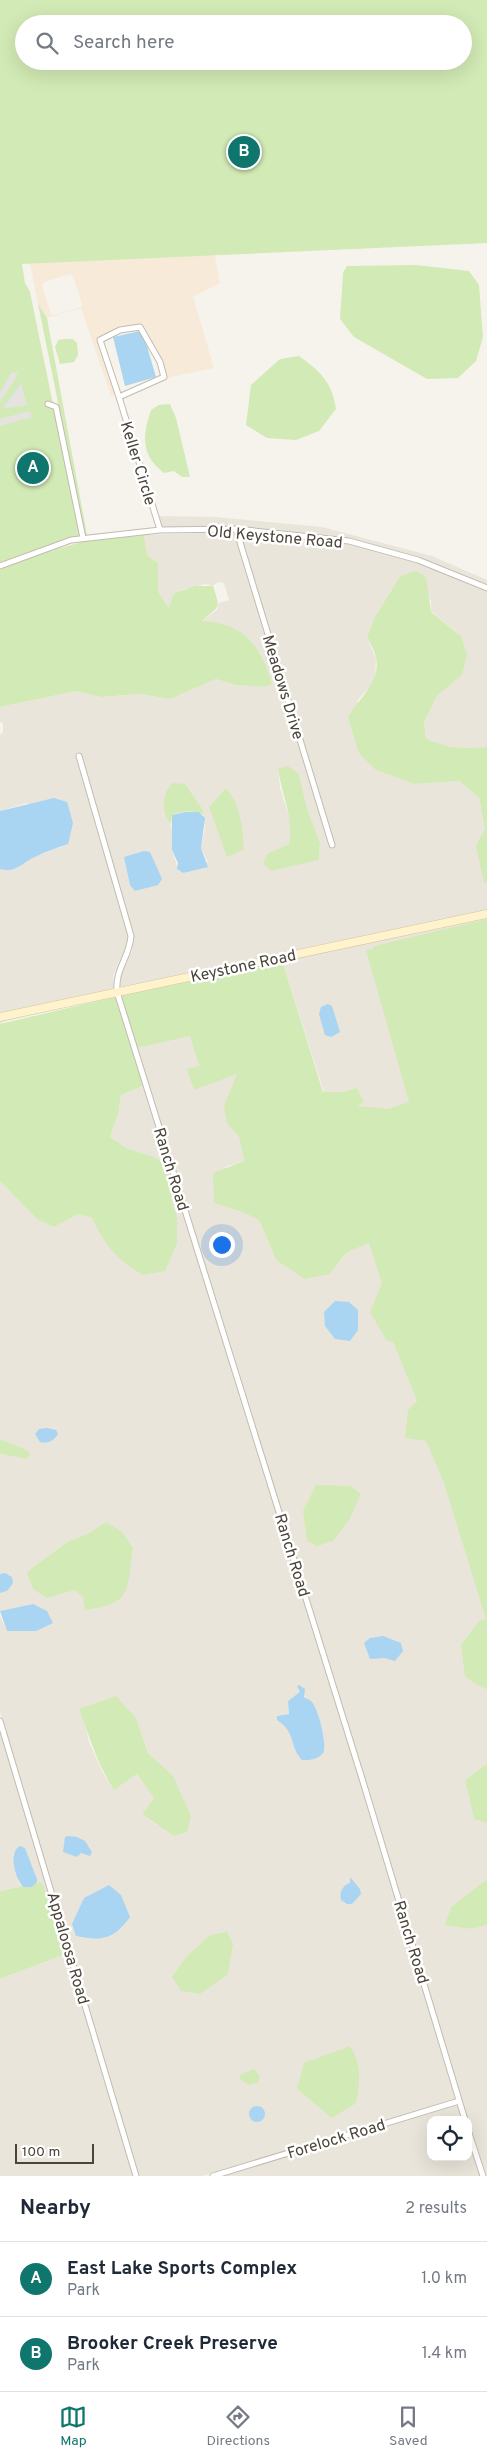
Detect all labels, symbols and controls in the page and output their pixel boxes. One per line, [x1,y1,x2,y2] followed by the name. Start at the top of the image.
[15,15,472,70] search box
[33,29,61,57] icon: search
[73,31,175,55] text: Search here
[228,133,260,171] pin: B
[115,419,159,508] street label: Keller Circle
[17,449,49,487] pin: A
[206,522,343,554] street label: Old Keystone Road
[257,633,307,742] street label: Meadows Drive
[189,946,298,988] street label: Keystone Road
[148,1125,192,1214] street label: Ranch Road
[209,1232,235,1258] your location
[269,1511,313,1600] street label: Ranch Road
[41,1890,93,2007] street label: Appaloosa Road
[388,1898,432,1987] street label: Ranch Road
[285,2115,388,2164] street label: Forelock Road
[427,2116,472,2161] map controls
[427,2116,472,2161] button: locate
[15,2141,94,2164] scale bar
[22,2144,60,2161] text: 100 m
[20,2195,91,2222] text: Nearby
[405,2199,467,2219] text: 2 results
[67,2257,297,2281] text: East Lake Sports Complex
[30,2269,42,2289] text: A
[421,2269,467,2289] text: 1.0 km
[67,2281,100,2301] text: Park
[67,2332,278,2356] text: Brooker Creek Preserve
[30,2344,42,2364] text: B
[422,2344,467,2364] text: 1.4 km
[67,2356,100,2376] text: Park
[59,2403,87,2450] tab: Map
[206,2403,270,2450] tab: Directions
[389,2403,428,2450] tab: Saved

